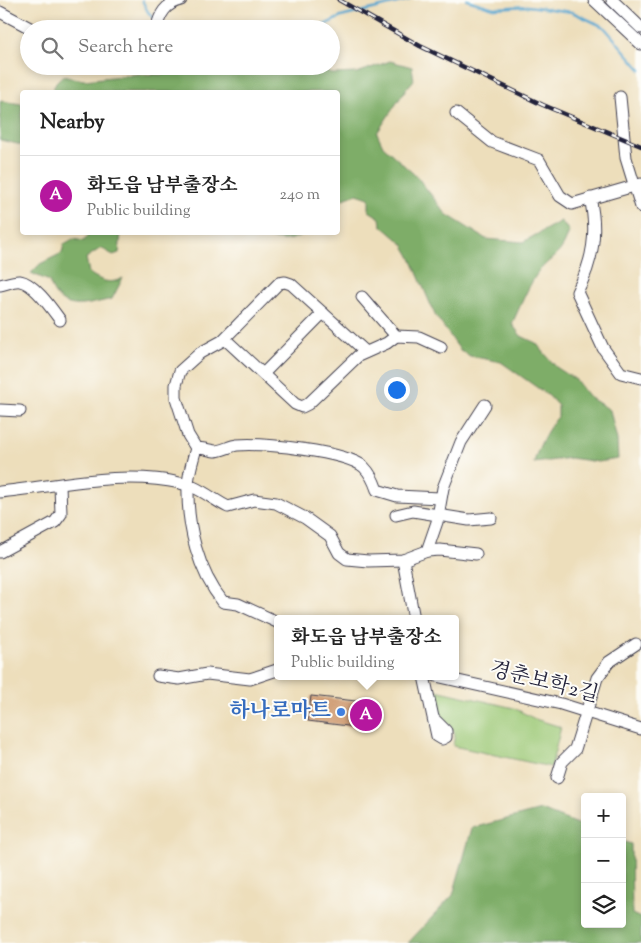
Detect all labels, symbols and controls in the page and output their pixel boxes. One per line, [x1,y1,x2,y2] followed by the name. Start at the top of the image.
[20,20,340,75] search box
[38,34,66,62] icon: search
[78,34,173,61] text: Search here
[40,108,105,138] text: Nearby
[87,173,238,200] text: 화도읍 남부출장소
[50,184,63,207] text: A
[279,184,320,207] text: 240 m
[87,200,191,223] text: Public building
[384,377,410,403] your location
[274,615,459,680] popup
[291,625,442,652] text: 화도읍 남부출장소
[291,652,395,675] text: Public building
[486,655,602,711] street label: 경춘보학2길
[350,696,382,734] pin: A
[230,697,331,727] place label: 하나로마트
[335,706,347,718] marker: 하나로마트
[581,793,626,928] map controls
[581,793,626,838] button: +
[581,838,626,883] button: −
[581,883,626,928] button: layers

